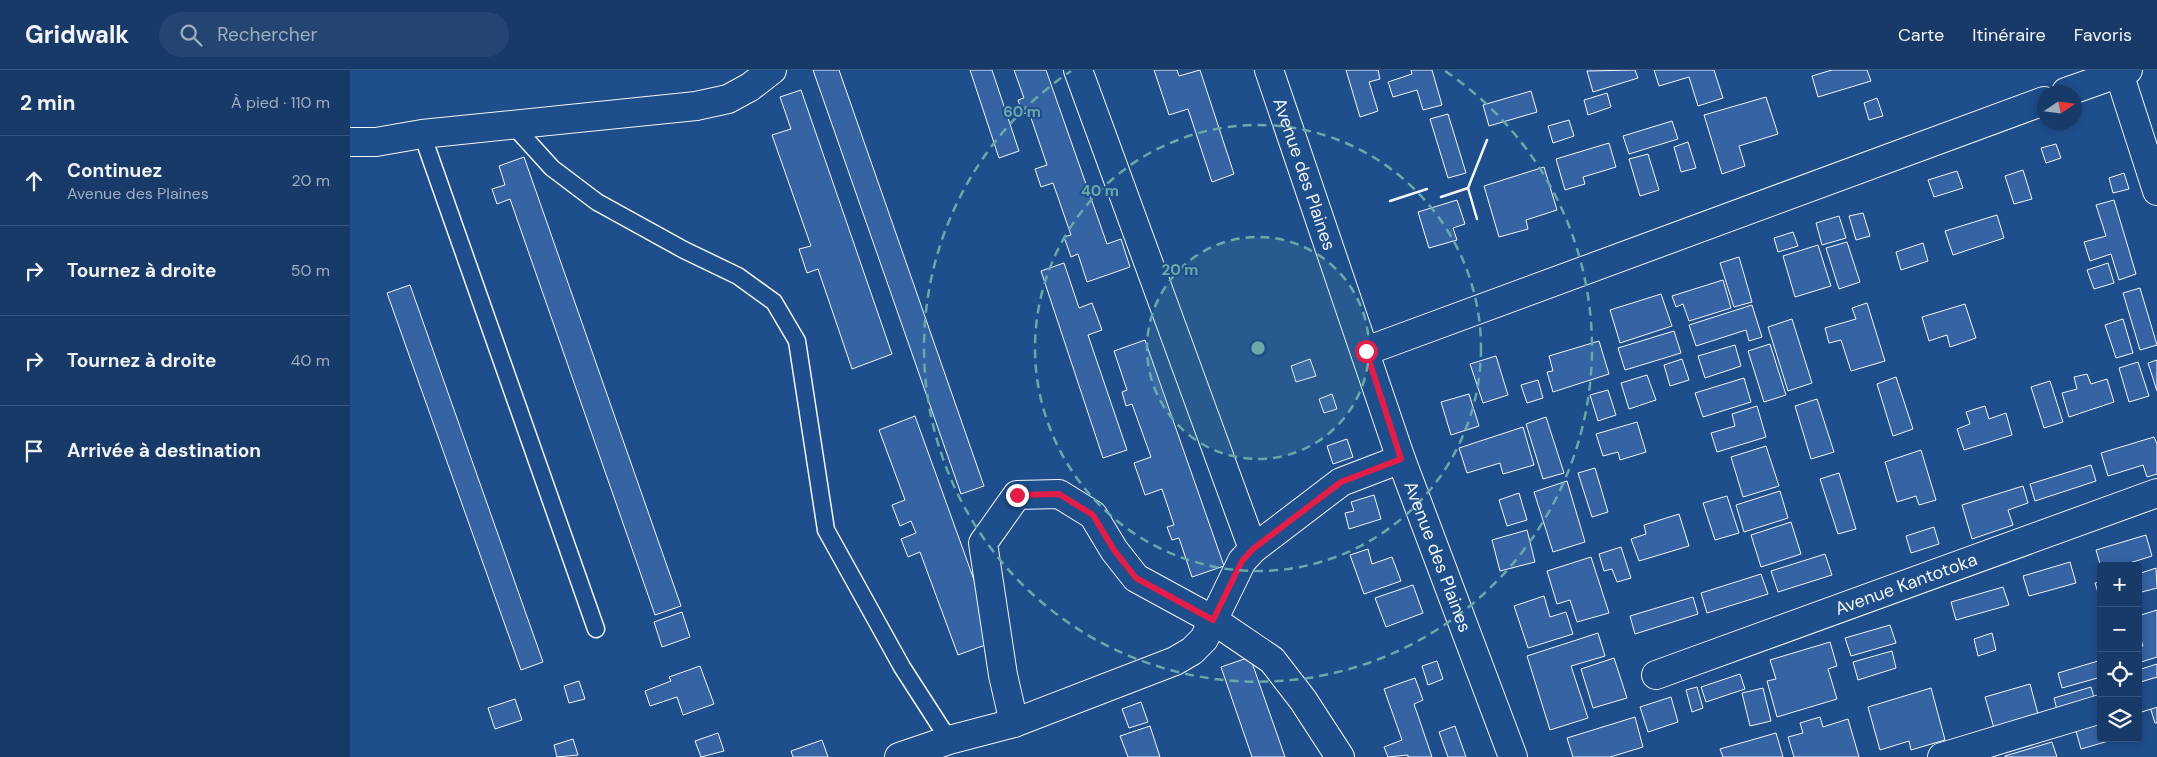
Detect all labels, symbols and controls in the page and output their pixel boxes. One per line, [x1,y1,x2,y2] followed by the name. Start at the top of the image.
[159,12,509,57] search box
[25,19,129,50] text: Gridwalk
[177,21,205,49] icon: search
[217,22,318,47] text: Rechercher
[1898,23,1944,47] text: Carte
[1972,23,2046,47] text: Itinéraire
[2074,23,2132,47] text: Favoris
[2037,85,2082,130] north arrow
[20,89,76,117] text: 2 min
[231,92,330,113] text: À pied · 110 m
[1267,95,1341,254] street label: Avenue des Plaines
[1003,102,1041,122] text: 60 m
[67,158,162,183] text: Continuez
[20,167,48,195] icon: ahead
[291,170,330,191] text: 20 m
[1081,181,1119,201] text: 40 m
[67,183,209,204] text: Avenue des Plaines
[20,257,48,285] icon: right
[67,258,217,283] text: Tournez à droite
[291,260,330,281] text: 50 m
[1162,260,1198,280] text: 20 m
[1249,339,1267,357] centre of rings
[1355,340,1378,363] route start
[20,347,48,375] icon: right
[67,348,217,373] text: Tournez à droite
[291,350,330,371] text: 40 m
[20,437,48,465] icon: arrive
[67,438,261,463] text: Arrivée à destination
[1398,478,1477,635] street label: Avenue des Plaines
[1006,484,1029,507] route end
[1832,547,1980,621] street label: Avenue Kantotoka
[2097,562,2142,742] map controls
[2097,562,2142,607] button: +
[2097,607,2142,652] button: −
[2097,652,2142,697] button: locate
[2097,697,2142,742] button: layers

